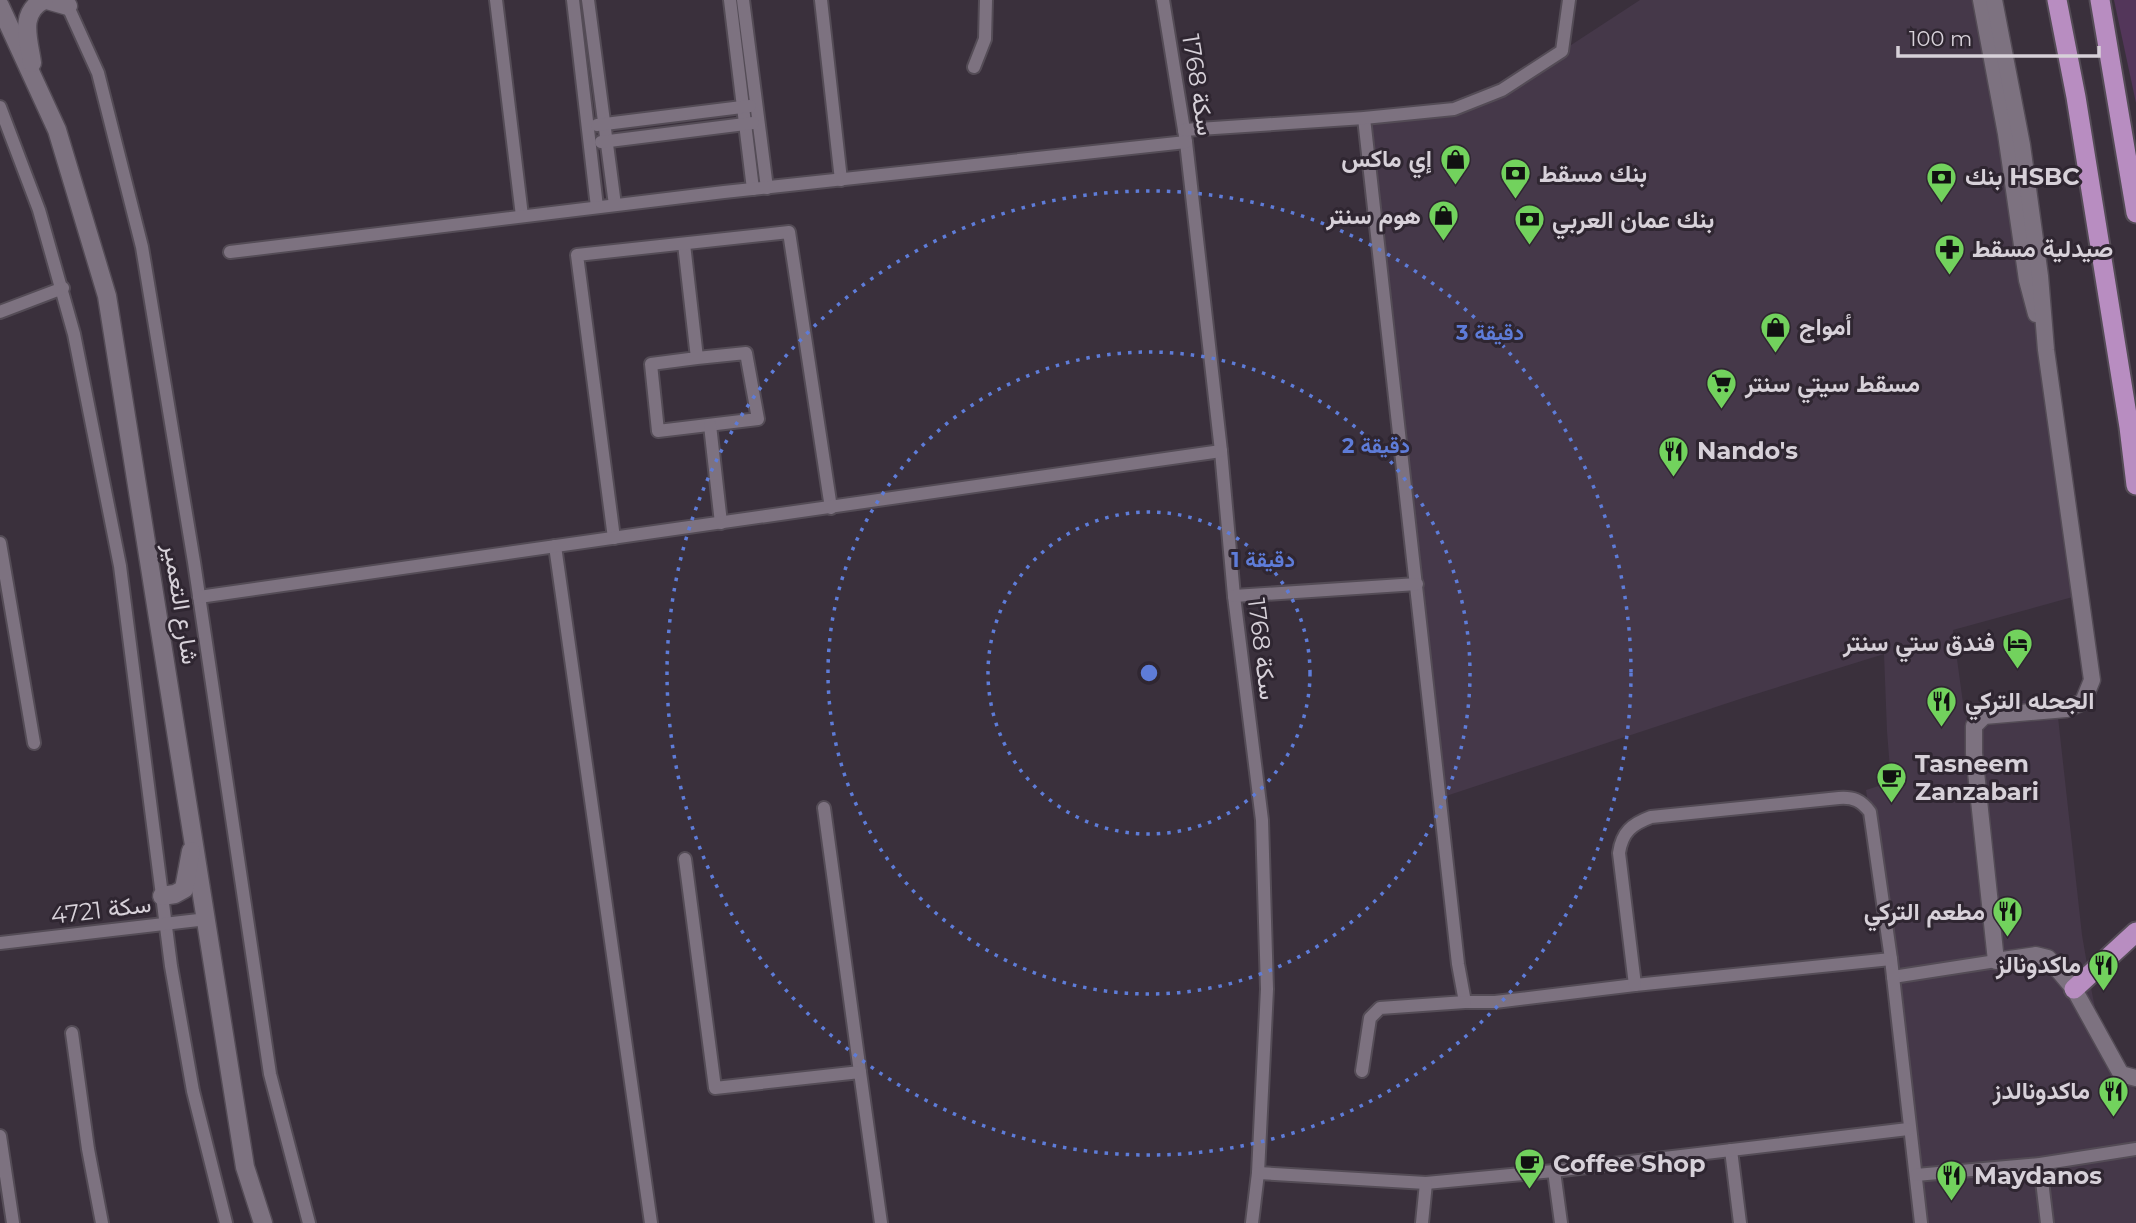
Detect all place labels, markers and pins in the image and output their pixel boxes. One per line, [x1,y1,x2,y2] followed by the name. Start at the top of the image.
[1438,142,1472,186] shop icon: إي ماكس
[1341,144,1432,179] place label: إي ماكس
[1499,157,1533,201] bank icon: بنك مسقط
[1539,159,1647,188] place label: بنك مسقط
[1925,160,1959,204] bank icon: بنك HSBC
[1965,162,2080,191] place label: بنك HSBC
[1427,199,1461,243] shop icon: هوم سنتر
[1325,201,1421,232] place label: هوم سنتر
[1512,203,1546,247] bank icon: بنك عمان العربي
[1552,205,1714,240] place label: بنك عمان العربي
[1932,232,1966,276] pharmacy icon: صيدلية مسقط
[1972,234,2113,263] place label: صيدلية مسقط
[1759,310,1793,354] shop icon: أمواج
[1799,312,1852,343] place label: أمواج
[1705,367,1739,411] supermarket icon: مسقط سيتي سنتر
[1744,369,1920,404] place label: مسقط سيتي سنتر
[1657,434,1691,478] restaurant icon: Nando's
[1697,436,1798,465] place label: Nando's
[2001,626,2035,670] hotel icon: فندق ستي سنتر
[1842,628,1995,663] place label: فندق ستي سنتر
[1137,661,1161,685] centre of rings
[1925,684,1959,728] restaurant icon: الجحله التركي
[1965,686,2094,721] place label: الجحله التركي
[1915,749,2039,806] place label: Tasneem Zanzabari
[1875,761,1909,805] cafe icon: Tasneem Zanzabari
[1991,895,2025,939] restaurant icon: مطعم التركي
[1864,897,1985,932] place label: مطعم التركي
[2087,948,2121,992] restaurant icon: ماكدونالز
[1995,950,2081,980] place label: ماكدونالز
[2096,1074,2130,1118] restaurant icon: ماكدونالدز
[1992,1076,2090,1106] place label: ماكدونالدز
[1513,1147,1547,1191] cafe icon: Coffee Shop
[1553,1149,1706,1178] place label: Coffee Shop
[1934,1159,1968,1203] restaurant icon: Maydanos
[1974,1161,2102,1190] place label: Maydanos

